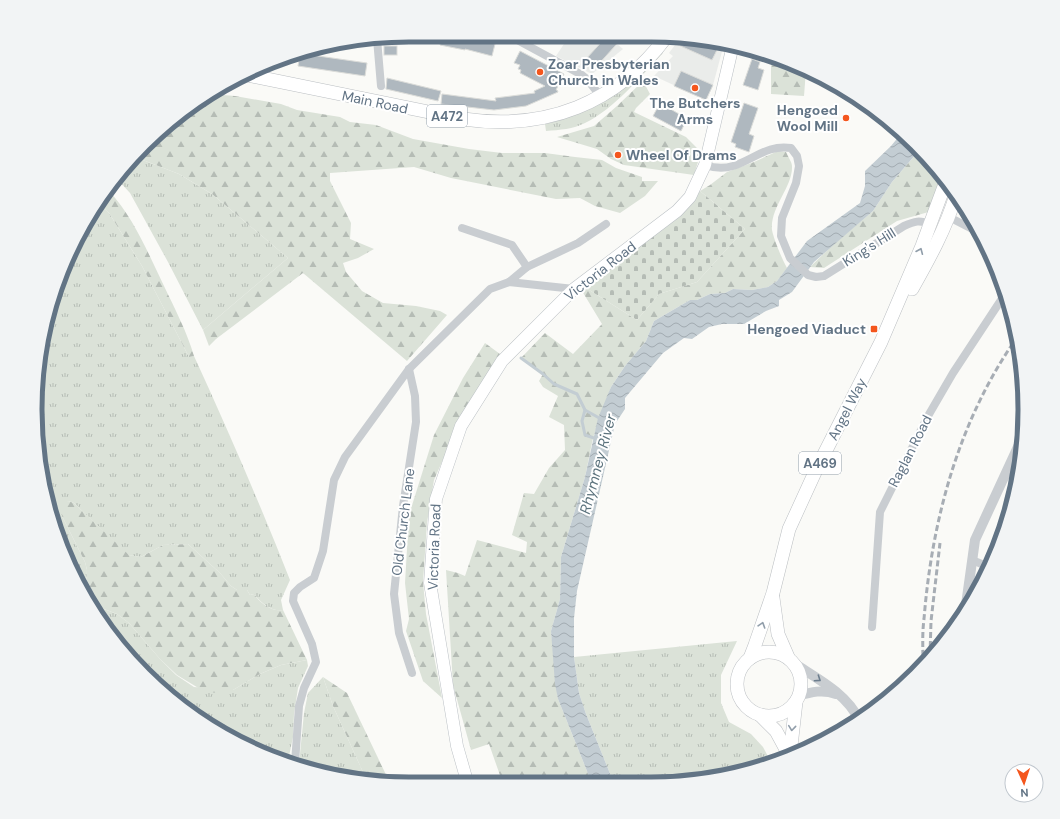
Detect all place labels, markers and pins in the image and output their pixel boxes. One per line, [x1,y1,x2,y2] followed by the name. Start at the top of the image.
[548,55,670,89] place label: Zoar Presbyterian Church in Wales
[535,67,545,77] marker: Zoar Presbyterian Church in Wales
[690,83,700,93] marker: The Butchers Arms
[650,94,740,128] place label: The Butchers Arms
[777,101,838,135] place label: Hengoed Wool Mill
[841,113,851,123] marker: Hengoed Wool Mill
[626,146,737,164] place label: Wheel Of Drams
[613,150,623,160] marker: Wheel Of Drams
[747,320,866,338] place label: Hengoed Viaduct
[869,324,879,334] marker: Hengoed Viaduct

